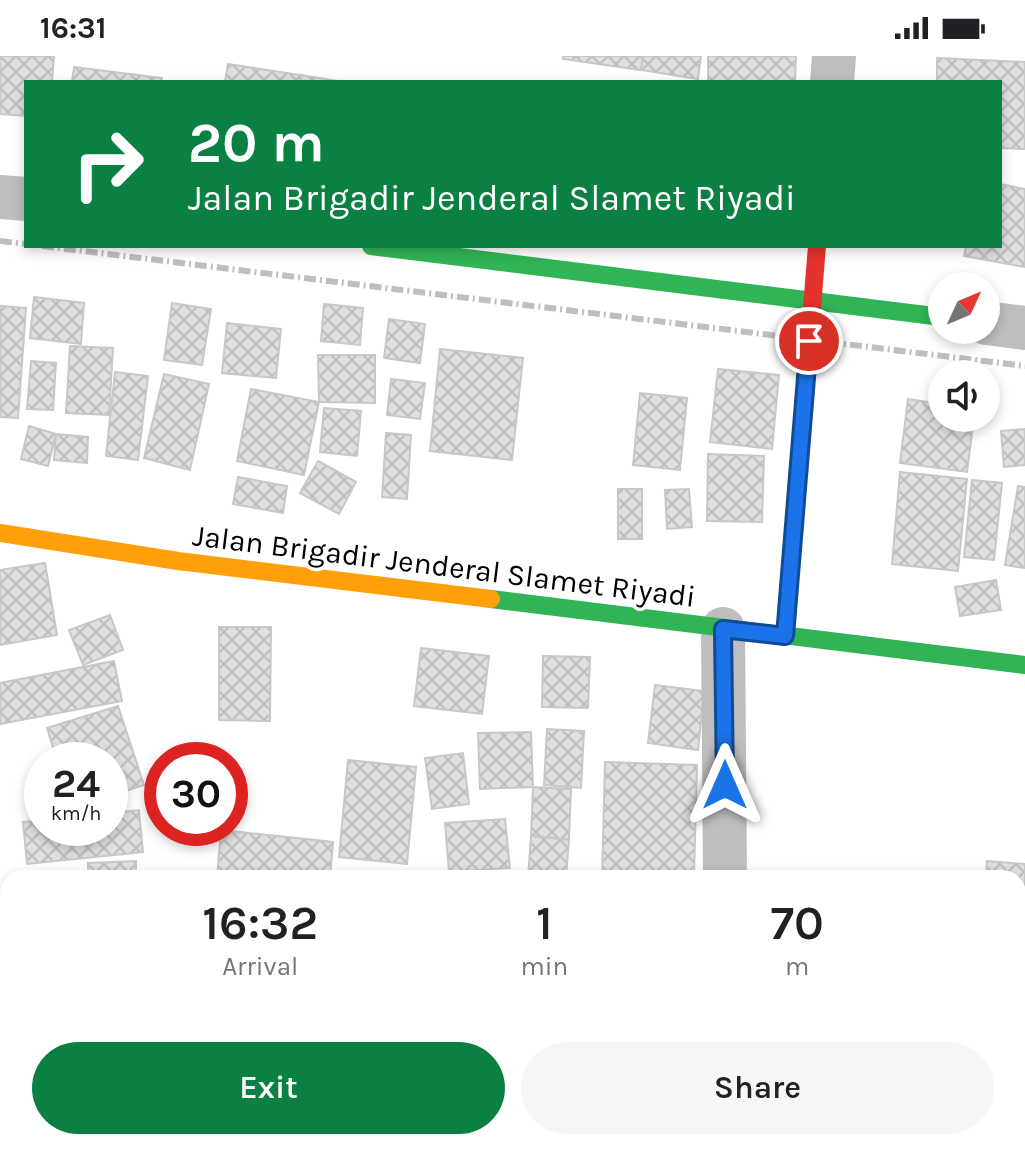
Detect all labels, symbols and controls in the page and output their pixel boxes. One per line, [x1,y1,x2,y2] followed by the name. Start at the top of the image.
[40,10,106,46] text: 16:31
[188,110,325,175] text: 20 m
[56,112,160,216] icon: right
[188,177,796,219] text: Jalan Brigadir Jenderal Slamet Riyadi
[928,272,1000,344] north arrow
[928,272,1000,432] map controls
[775,307,843,375] pin
[787,319,831,363] icon: arrive
[928,360,1000,432] button: sound
[190,517,698,615] street label: Jalan Brigadir Jenderal Slamet Riyadi
[144,742,248,846] speed limit sign: 30
[683,743,767,827] position arrow
[52,760,100,807] text: 24
[51,802,101,825] text: km/h
[202,895,318,951] text: 16:32
[536,895,553,951] text: 1
[770,895,824,951] text: 70
[222,951,298,982] text: Arrival
[520,951,568,982] text: min
[785,951,809,982] text: m
[32,1042,505,1134] button: Exit
[521,1042,994,1134] button: Share

